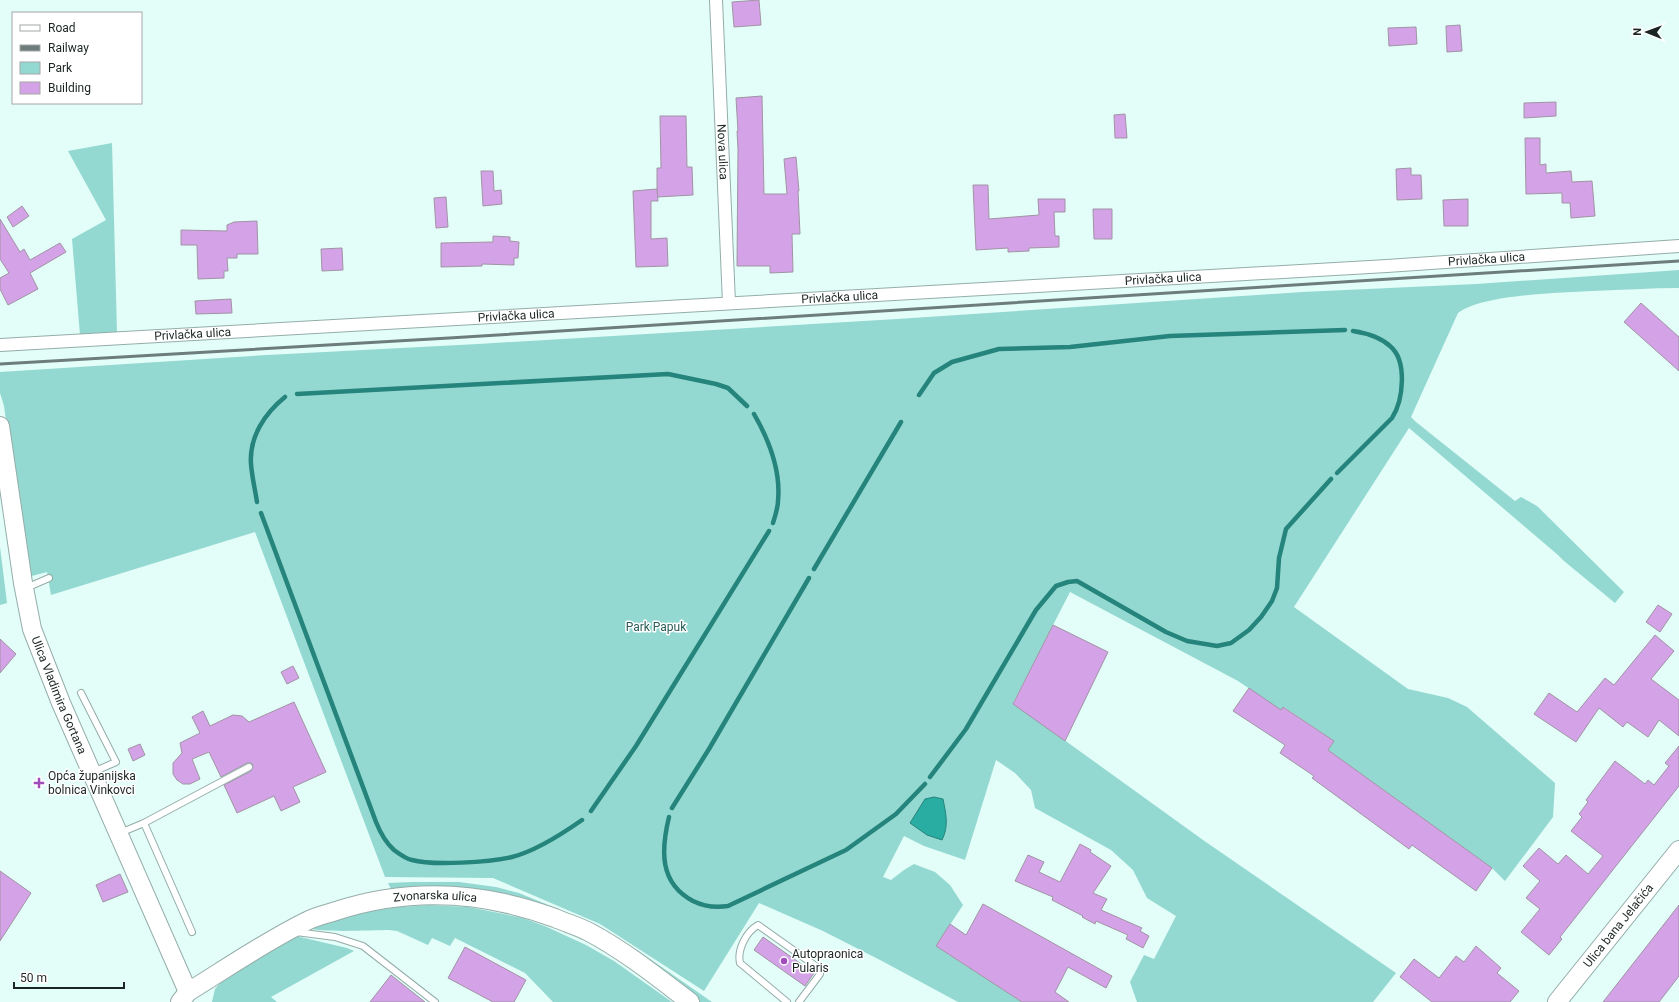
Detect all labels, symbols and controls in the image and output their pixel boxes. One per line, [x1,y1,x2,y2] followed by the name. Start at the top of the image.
[12,12,142,104] legend
[1627,12,1667,52] north arrow
[48,21,76,35] text: Road
[1631,28,1644,36] text: N
[48,41,89,55] text: Railway
[48,61,73,75] text: Park
[48,81,91,95] text: Building
[714,124,731,180] street label: Nova ulica
[1448,250,1525,269] street label: Privlačka ulica
[1124,270,1202,288] street label: Privlačka ulica
[801,288,878,306] street label: Privlačka ulica
[477,306,555,325] street label: Privlačka ulica
[154,325,232,343] street label: Privlačka ulica
[626,620,687,634] park label: Park Papuk
[29,634,90,756] street label: Ulica Vladimira Gortana
[48,769,136,797] place label: Opća županijska bolnica Vinkovci
[33,777,45,789] marker: Opća županijska bolnica Vinkovci
[1581,881,1656,970] street label: Ulica bana Jelačića
[392,888,478,905] street label: Zvonarska ulica
[792,947,863,975] place label: Autopraonica Pularis
[779,956,789,966] marker: Autopraonica Pularis
[14,964,124,990] scale bar
[20,971,47,985] text: 50 m

